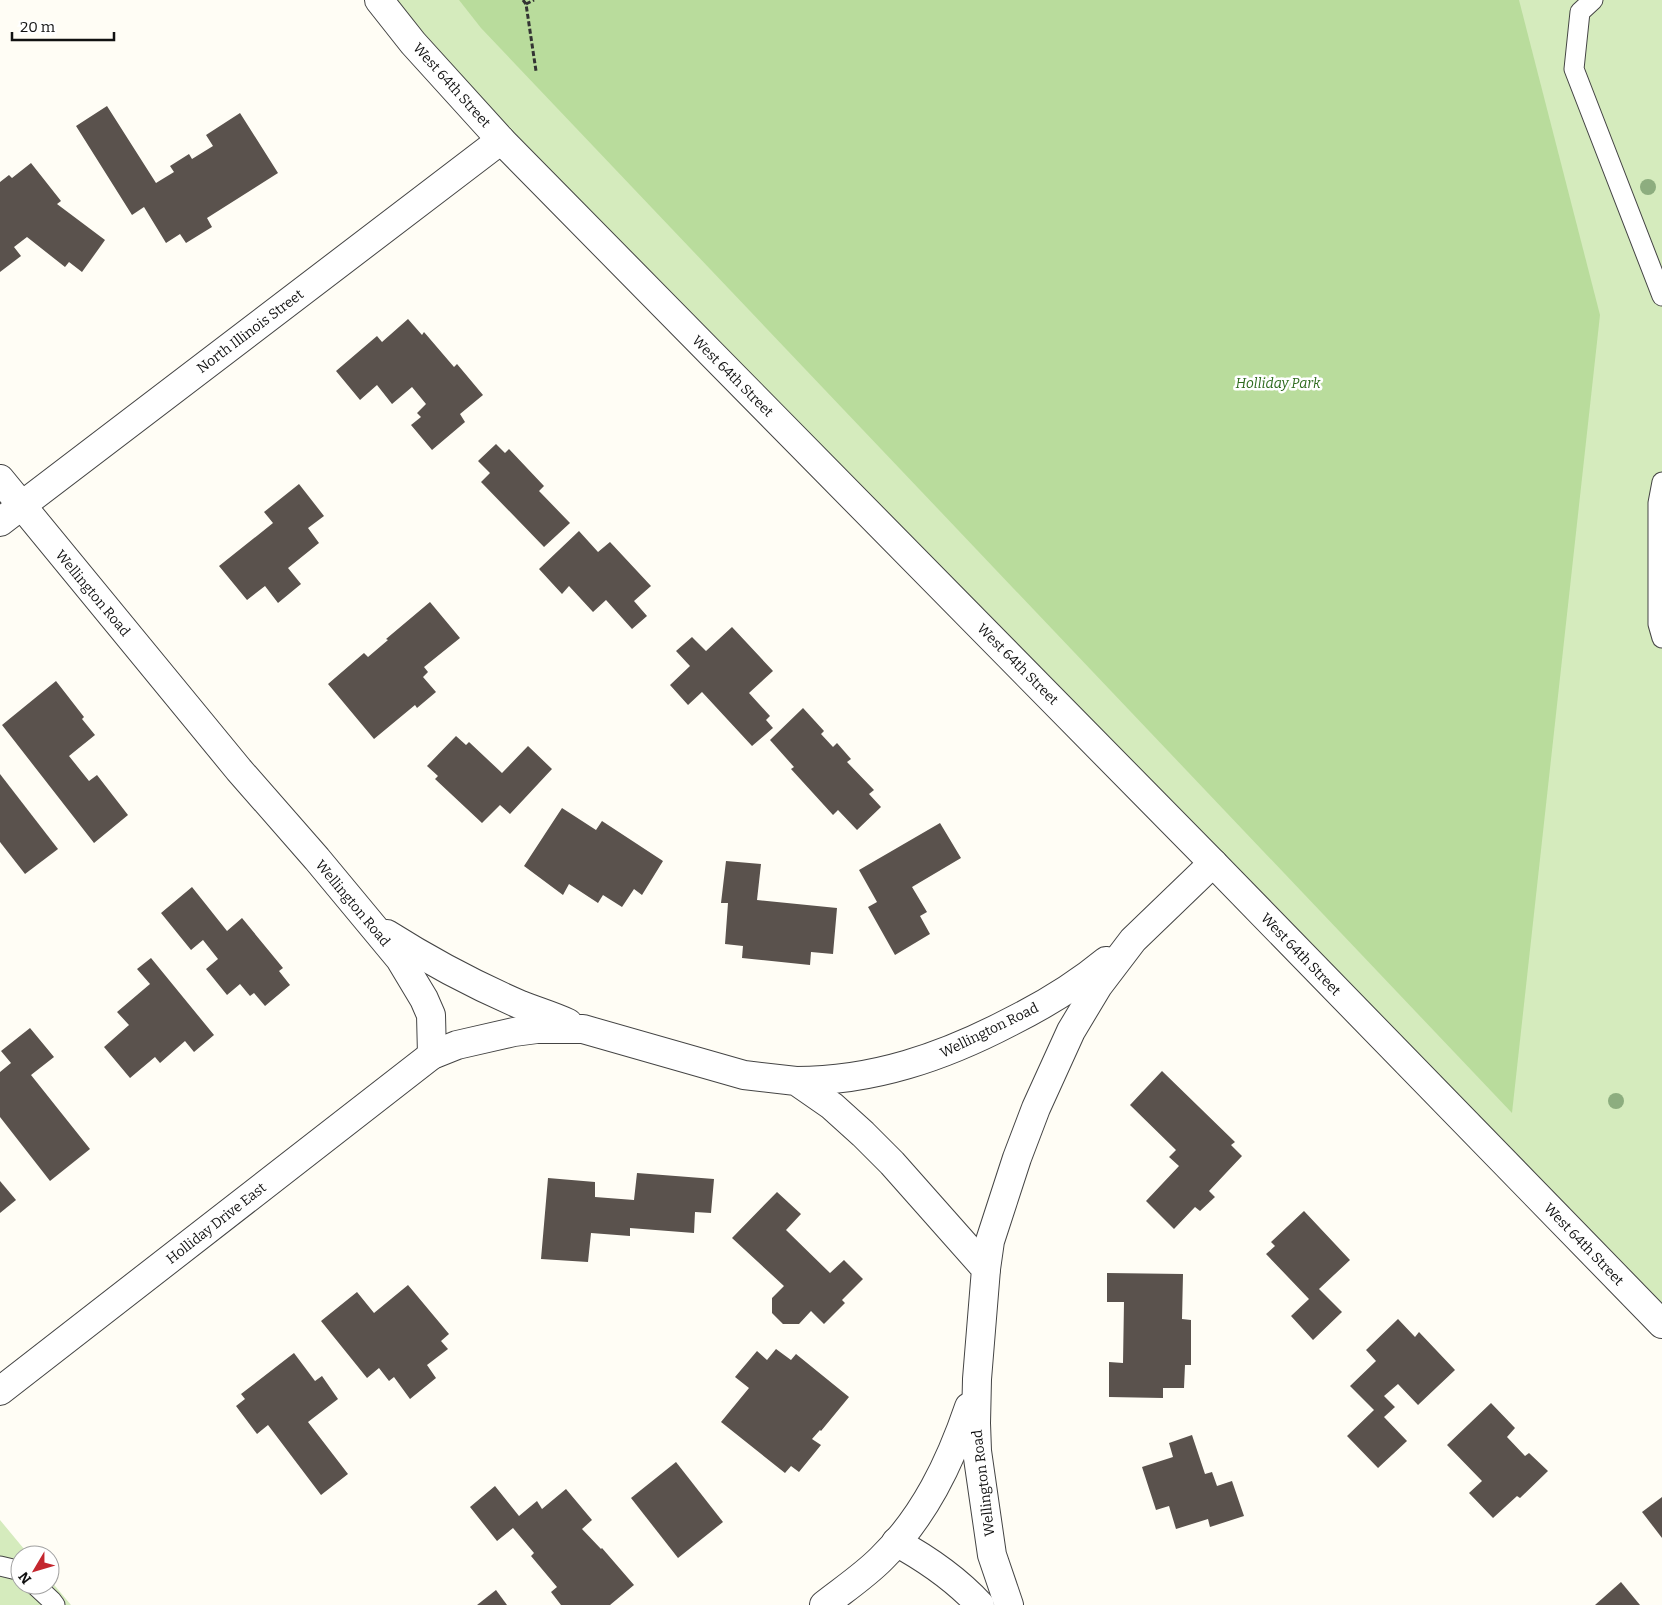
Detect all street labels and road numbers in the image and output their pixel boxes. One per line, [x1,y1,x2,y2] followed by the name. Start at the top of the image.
[409,40,494,131] street label: West 64th Street
[194,286,307,377] street label: North Illinois Street
[688,332,777,421] street label: West 64th Street
[52,547,134,640] street label: Wellington Road
[973,620,1062,709] street label: West 64th Street
[312,857,394,950] street label: Wellington Road
[1257,910,1344,999] street label: West 64th Street
[937,999,1041,1062] street label: Wellington Road
[163,1179,270,1268] street label: Holliday Drive East
[1540,1200,1627,1289] street label: West 64th Street
[969,1429,998,1537] street label: Wellington Road

